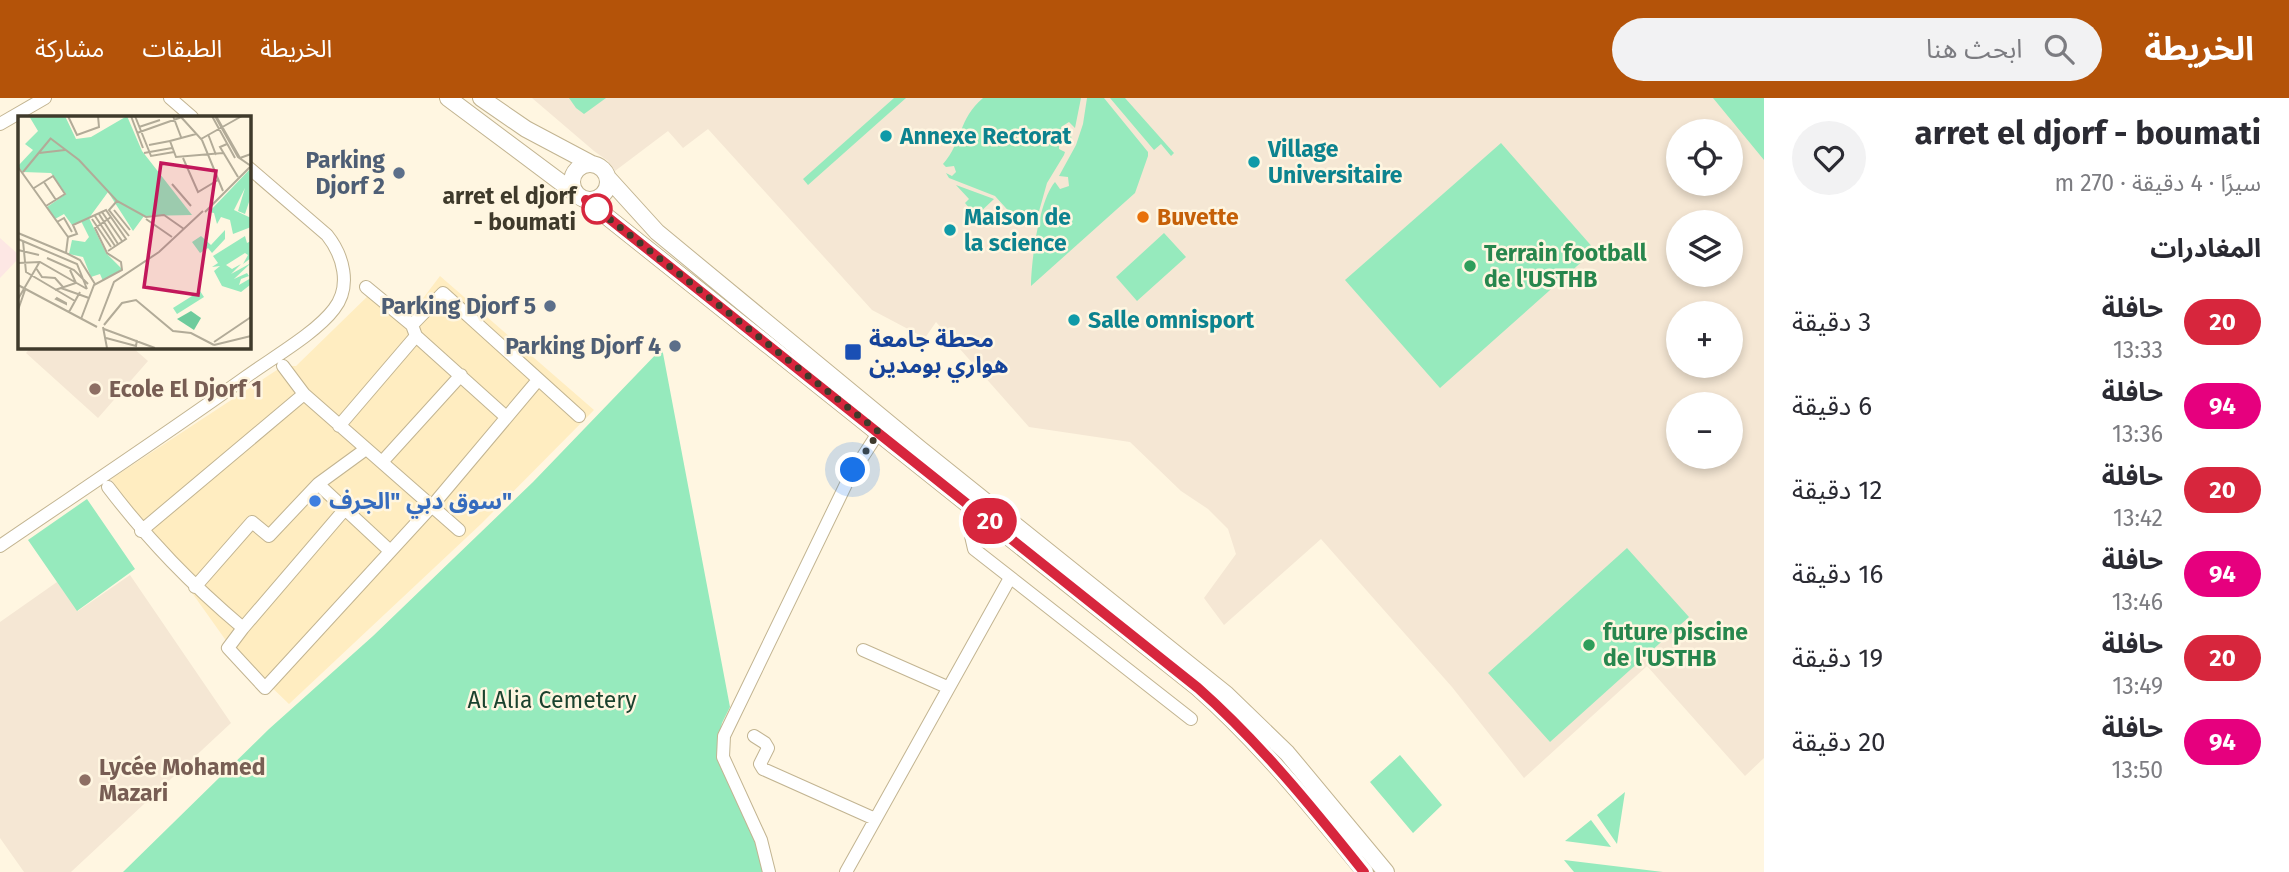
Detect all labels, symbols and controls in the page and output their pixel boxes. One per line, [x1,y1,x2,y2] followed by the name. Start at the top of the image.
[1612,18,2102,81] search box
[2144,29,2254,69] text: الخريطة
[2040,30,2078,68] icon: search
[1926,34,2022,65] text: ابحث هنا
[35,35,104,63] text: مشاركة
[142,35,222,63] text: الطبقات
[260,35,332,63] text: الخريطة
[1915,113,2261,153] text: arret el djorf - boumati
[18,116,250,348] inset map
[1666,119,1743,469] map controls
[1666,119,1743,196] button: locate
[1792,121,1866,195] button: heart
[899,122,1073,150] place label: Annexe Rectorat
[878,128,894,144] marker: Annexe Rectorat
[1267,135,1403,189] place label: Village Universitaire
[305,146,385,200] place label: Parking Djorf 2
[1246,154,1262,170] marker: Village Universitaire
[391,165,407,181] marker: Parking Djorf 2
[2054,169,2261,197] text: سيرًا · 4 دقيقة · 270 m
[443,182,578,236] place label: arret el djorf - boumati
[582,194,612,224] marker: arret el djorf - boumati
[964,203,1071,257] place label: Maison de la science
[1157,203,1239,231] place label: Buvette
[1135,209,1151,225] marker: Buvette
[1666,210,1743,287] button: layers
[942,222,958,238] marker: Maison de la science
[2150,233,2261,264] text: المغادرات
[1484,239,1647,293] place label: Terrain football de l'USTHB
[1462,258,1478,274] marker: Terrain football de l'USTHB
[381,292,536,320] place label: Parking Djorf 5
[2102,293,2163,324] text: حافلة
[542,298,558,314] marker: Parking Djorf 5
[1666,301,1743,378] button: +
[1088,306,1255,334] place label: Salle omnisport
[1792,307,1871,338] text: 3 دقيقة
[2209,308,2236,336] text: 20
[1066,312,1082,328] marker: Salle omnisport
[869,325,1008,383] place label: محطة جامعة هواري بومدين
[505,332,661,360] place label: Parking Djorf 4
[2113,336,2163,364] text: 13:33
[667,338,683,354] marker: Parking Djorf 4
[843,342,863,362] marker: محطة جامعة هواري بومدين
[109,375,262,403] place label: Ecole El Djorf 1
[2102,377,2163,408] text: حافلة
[87,381,103,397] marker: Ecole El Djorf 1
[1792,391,1872,422] text: 6 دقيقة
[1666,392,1743,469] button: −
[2209,392,2236,420] text: 94
[2112,420,2163,448] text: 13:36
[835,452,870,487] your location
[2102,461,2163,492] text: حافلة
[1792,475,1882,506] text: 12 دقيقة
[2209,476,2236,504] text: 20
[329,487,512,519] place label: سوق دبي "الجرف"
[307,493,323,509] marker: سوق دبي "الجرف"
[958,498,1021,544] line badge: 20
[2113,504,2163,532] text: 13:42
[977,507,1003,535] text: 20
[2102,545,2163,576] text: حافلة
[1792,559,1883,590] text: 16 دقيقة
[2209,560,2236,588] text: 94
[2112,588,2163,616] text: 13:46
[1603,618,1748,672] place label: future piscine de l'USTHB
[2102,629,2163,660] text: حافلة
[1581,637,1597,653] marker: future piscine de l'USTHB
[1792,643,1883,674] text: 19 دقيقة
[2209,644,2236,672] text: 20
[2112,672,2163,700] text: 13:49
[468,686,637,714] park label: Al Alia Cemetery
[2102,713,2163,744] text: حافلة
[1792,727,1886,758] text: 20 دقيقة
[2209,728,2236,756] text: 94
[99,753,266,807] place label: Lycée Mohamed Mazari
[2112,756,2163,784] text: 13:50
[77,772,93,788] marker: Lycée Mohamed Mazari

